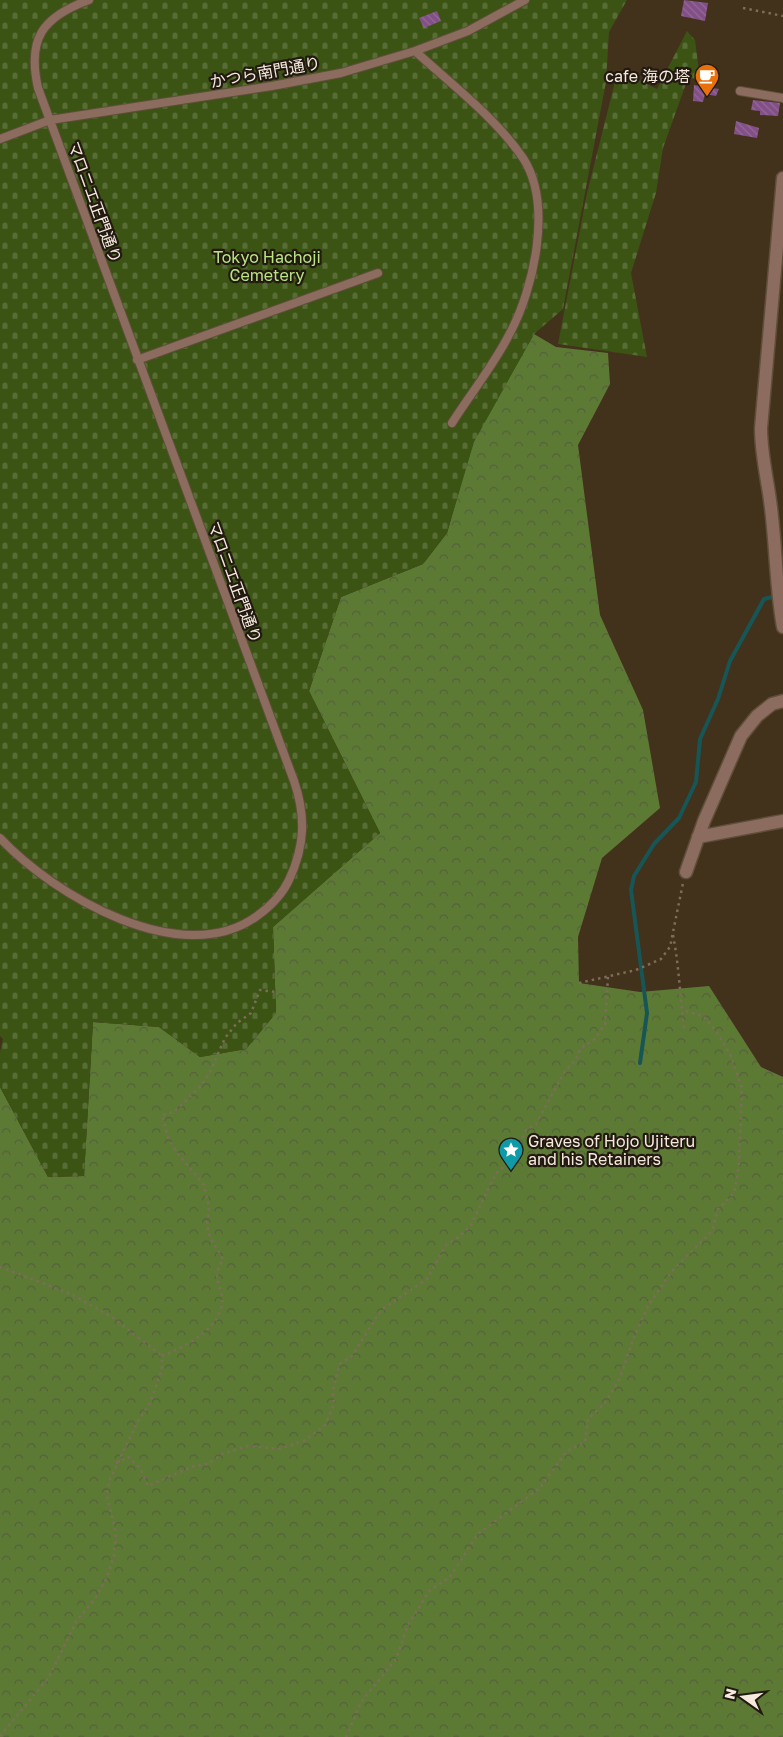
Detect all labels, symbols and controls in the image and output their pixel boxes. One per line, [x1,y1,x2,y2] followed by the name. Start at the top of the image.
[208,52,322,92] street label: かつら南門通り
[694,63,720,97] cafe icon: cafe 海の塔
[605,66,690,86] place label: cafe 海の塔
[64,138,126,266] street label: マロニエ正門通り
[213,247,321,285] park label: Tokyo Hachoji Cemetery
[204,518,266,646] street label: マロニエ正門通り
[528,1131,695,1169] place label: Graves of Hojo Ujiteru and his Retainers
[498,1137,524,1171] place icon: Graves of Hojo Ujiteru and his Retainers
[718,1672,768,1722] north arrow
[720,1687,739,1701] text: N

